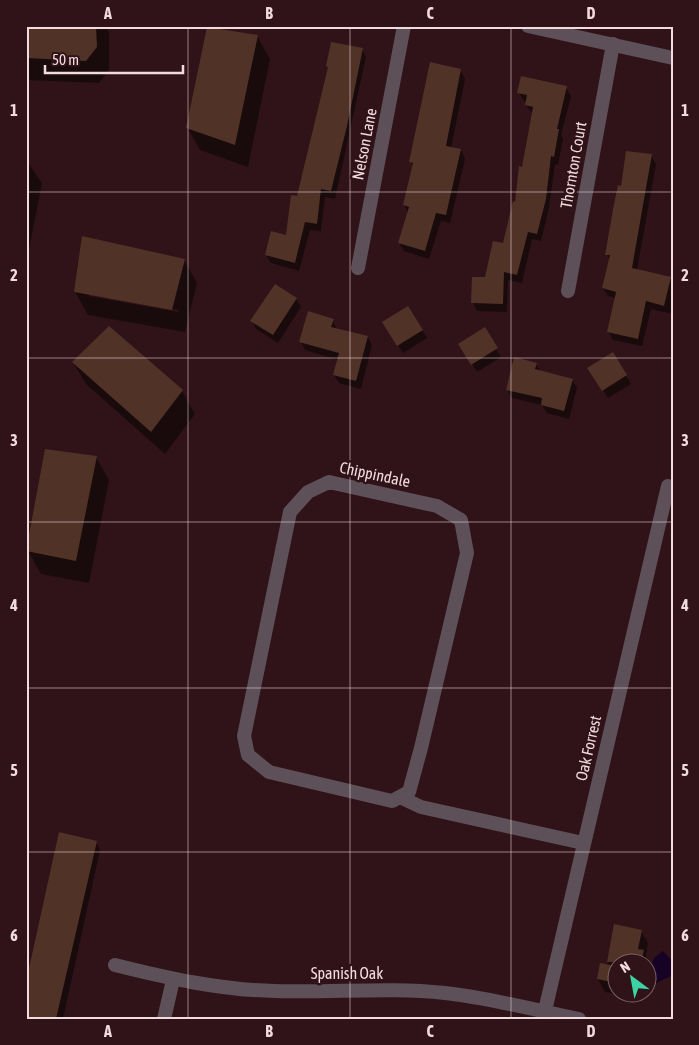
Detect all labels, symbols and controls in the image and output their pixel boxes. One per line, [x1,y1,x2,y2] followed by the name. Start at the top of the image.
[103,4,112,22] text: A
[265,4,273,22] text: B
[426,4,434,22] text: C
[587,4,596,22] text: D
[45,42,182,74] scale bar
[52,51,79,68] text: 50 m
[10,101,18,119] text: 1
[681,101,689,119] text: 1
[348,107,380,181] street label: Nelson Lane
[556,120,590,210] street label: Thornton Court
[10,266,18,284] text: 2
[681,266,689,284] text: 2
[10,431,18,449] text: 3
[681,431,689,449] text: 3
[338,458,412,491] street label: Chippindale
[9,596,18,614] text: 4
[680,596,689,614] text: 4
[572,713,604,782] street label: Oak Forrest
[10,761,18,779] text: 5
[681,761,689,779] text: 5
[10,926,18,944] text: 6
[681,926,689,944] text: 6
[606,952,656,1002] north arrow
[617,958,633,976] text: N
[311,964,383,983] street label: Spanish Oak
[103,1022,112,1040] text: A
[265,1022,273,1040] text: B
[426,1022,434,1040] text: C
[587,1022,596,1040] text: D

